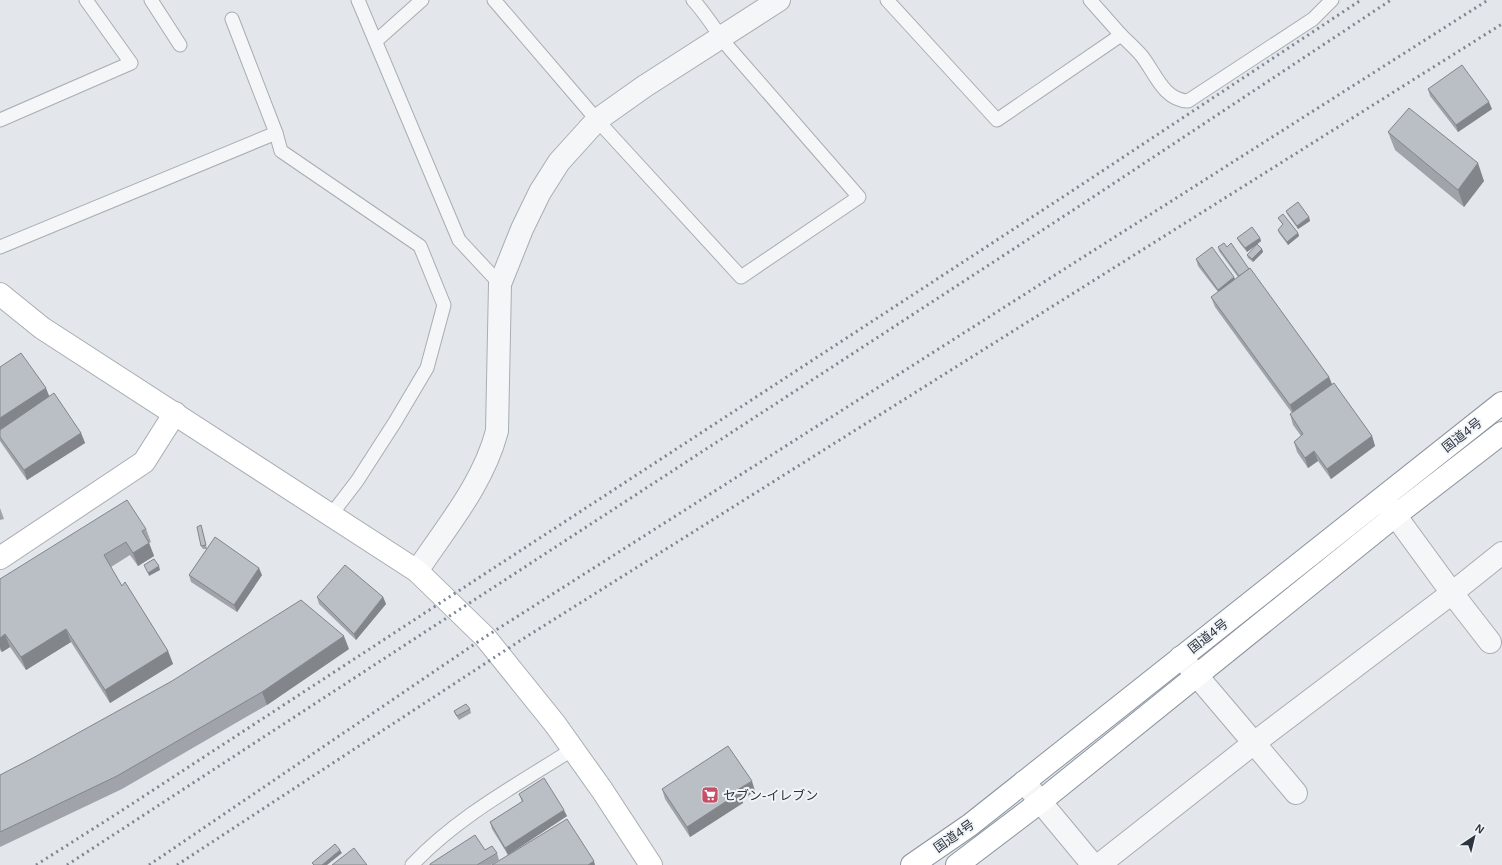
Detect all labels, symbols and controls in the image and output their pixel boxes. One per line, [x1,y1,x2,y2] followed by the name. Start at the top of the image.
[1439,415,1485,455] street label: 国道4号
[1185,616,1231,656] street label: 国道4号
[700,785,720,805] supermarket icon: セブン-イレブン
[723,788,818,803] place label: セブン-イレブン
[931,817,977,855] street label: 国道4号
[1454,817,1494,857] north arrow
[1473,822,1486,836] text: N

